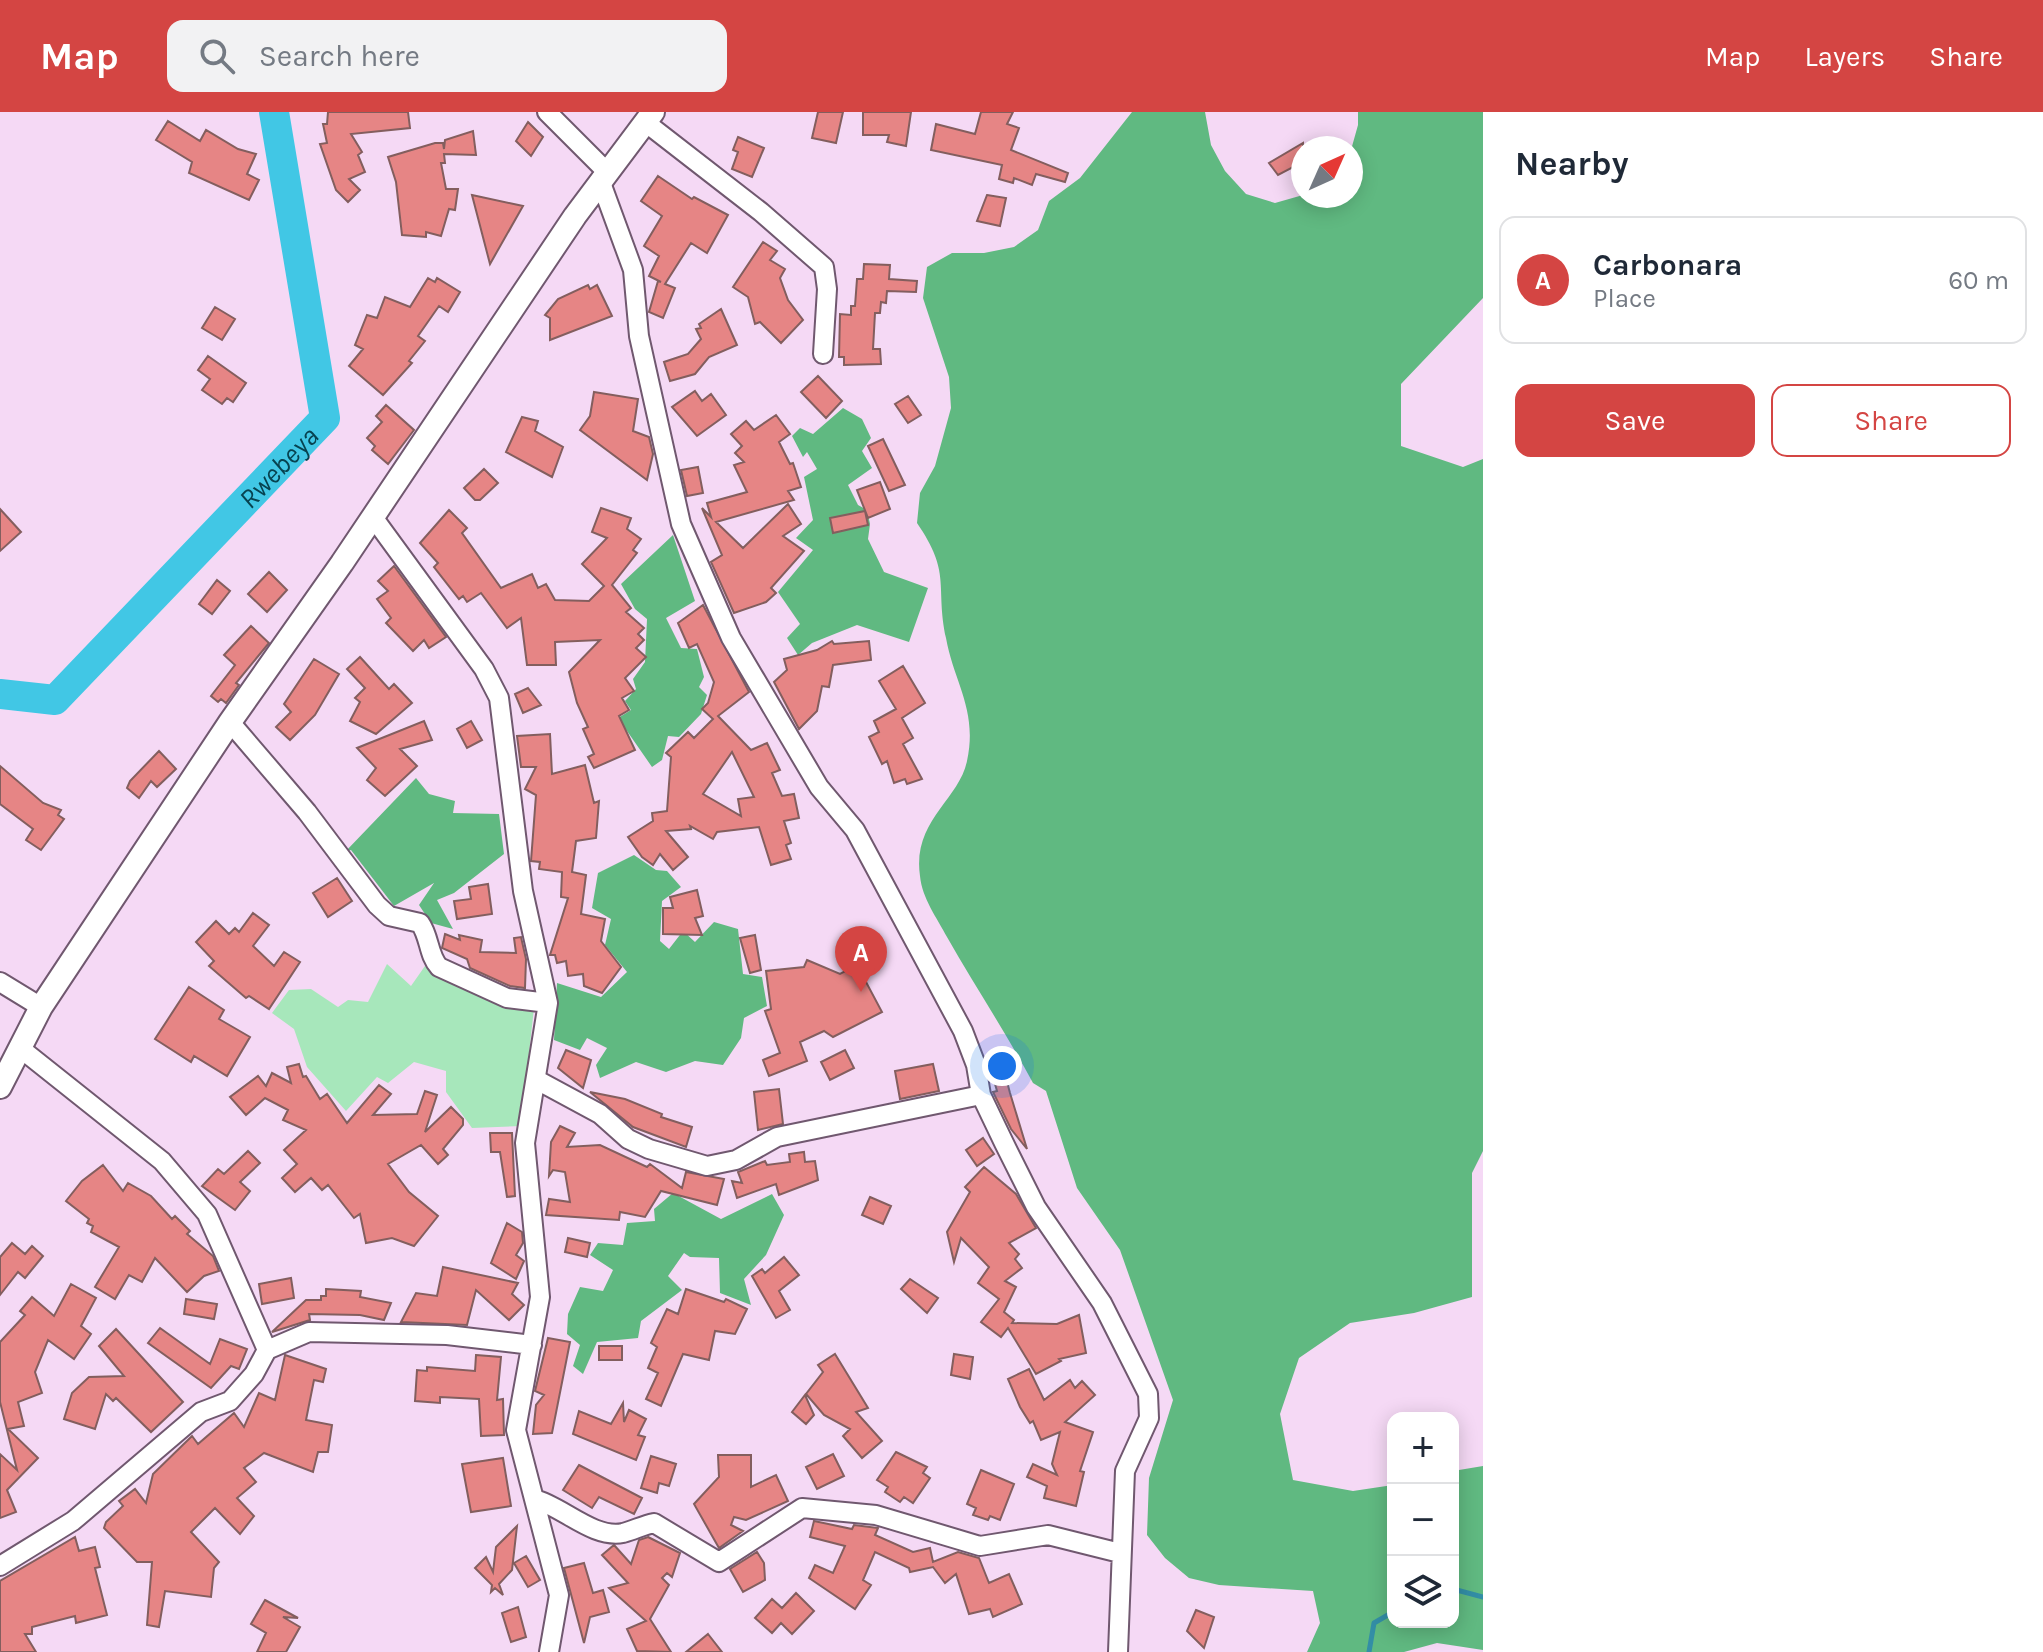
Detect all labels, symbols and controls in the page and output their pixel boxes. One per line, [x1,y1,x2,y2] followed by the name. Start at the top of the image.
[167,20,727,92] search box
[40,34,119,79] text: Map
[195,34,239,78] icon: search
[259,38,420,74] text: Search here
[1705,40,1760,73] text: Map
[1804,40,1885,73] text: Layers
[1929,40,2003,73] text: Share
[1291,136,1363,208] north arrow
[1515,144,1629,184] text: Nearby
[1593,247,1742,283] text: Carbonara
[1535,265,1551,296] text: A
[1948,265,2009,296] text: 60 m
[1593,283,1656,314] text: Place
[1515,384,1755,457] button: Save
[1771,384,2011,457] button: Share
[232,419,325,515] water label: Rwebeya
[835,926,887,992] pin: A
[982,1046,1022,1086] your location
[1387,1412,1459,1628] map controls
[1387,1412,1459,1484] button: +
[1387,1484,1459,1556] button: −
[1387,1556,1459,1628] button: layers

